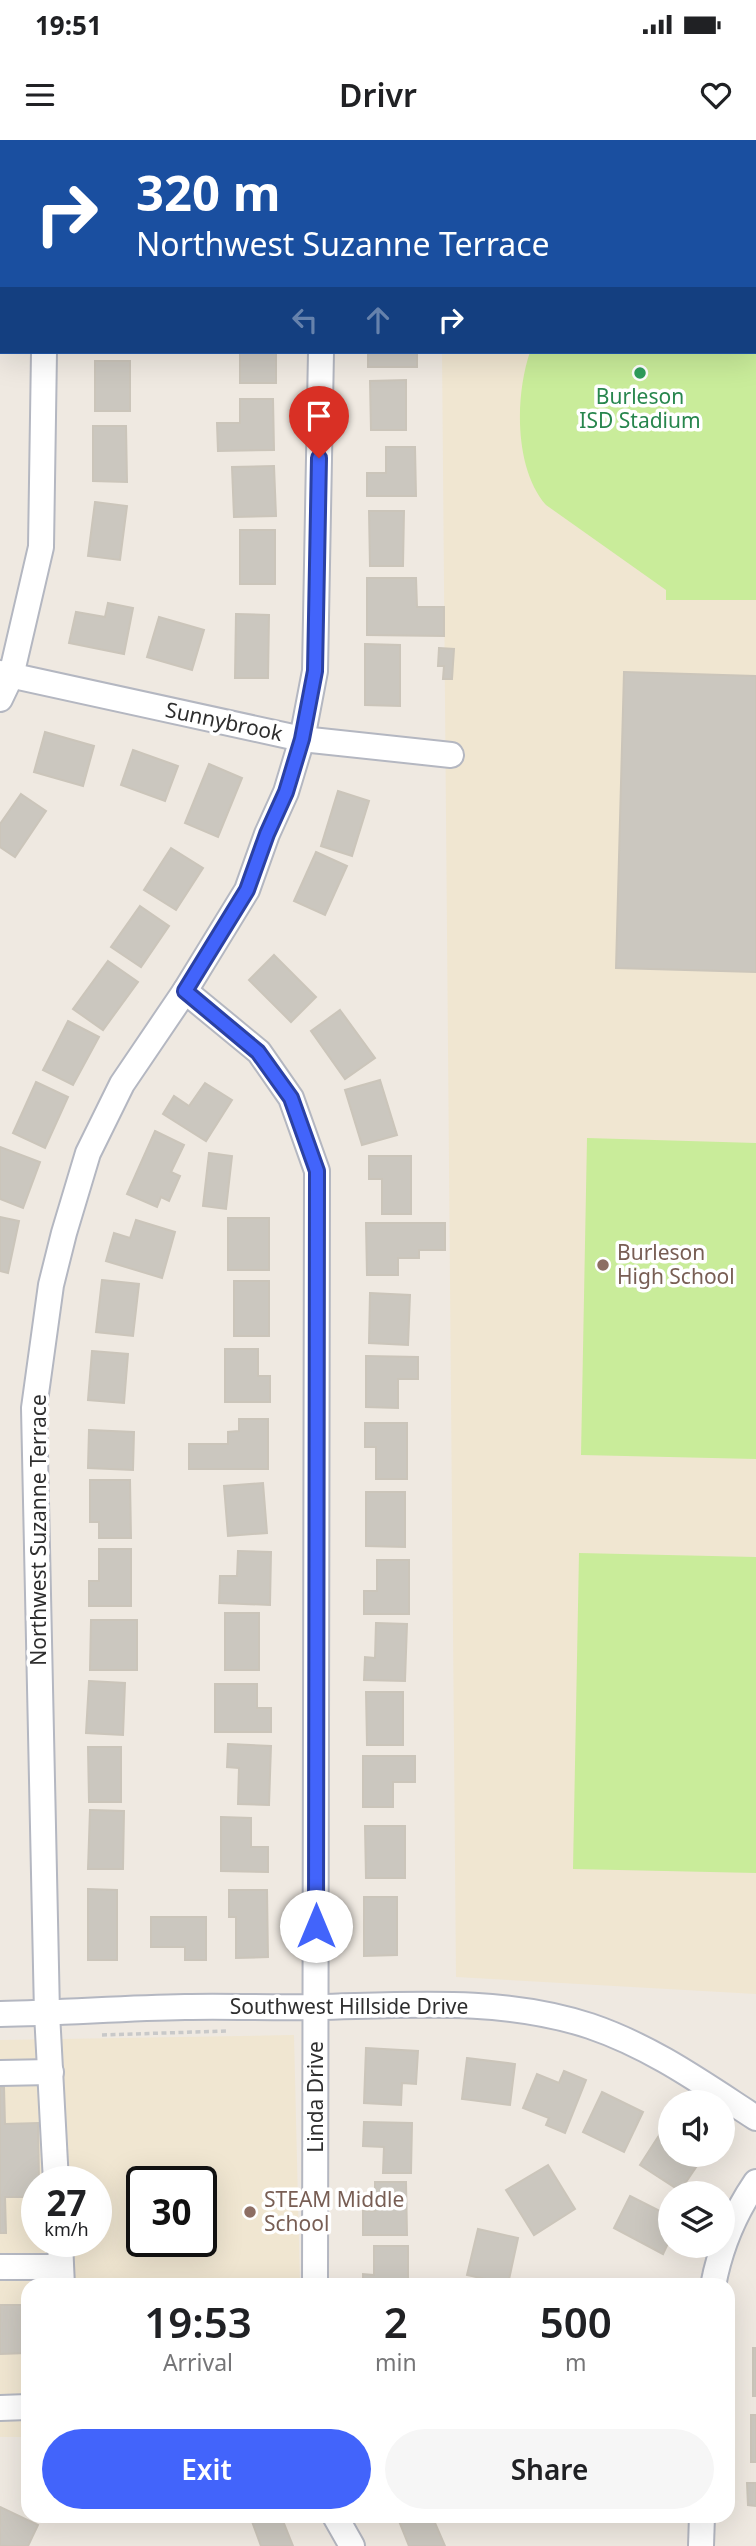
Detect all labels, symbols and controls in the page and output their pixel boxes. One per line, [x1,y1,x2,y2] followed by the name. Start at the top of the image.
[35,7,102,43] text: 19:51
[339,73,417,116] text: Drivr
[21,76,59,114] icon: menu
[697,76,735,114] icon: heart
[136,159,281,225] text: 320 m
[21,168,112,259] icon: right
[136,222,550,265] text: Northwest Suzanne Terrace
[286,301,324,339] icon: left
[359,301,397,339] icon: ahead
[432,301,470,339] icon: right
[632,365,648,381] marker: Burleson ISD Stadium
[579,382,701,434] place label: Burleson ISD Stadium
[289,386,349,458] pin
[300,397,338,435] icon: arrive
[163,695,286,747] street label: Sunnybrook
[617,1238,735,1290] place label: Burleson High School
[595,1257,611,1273] marker: Burleson High School
[24,1394,52,1666] street label: Northwest Suzanne Terrace
[279,1889,353,1963] position arrow
[230,1992,468,2020] street label: Southwest Hillside Drive
[301,2041,329,2153] street label: Linda Drive
[658,2090,735,2258] map controls
[658,2090,735,2167] button: sound
[126,2166,217,2257] speed limit sign: 30
[46,2179,87,2226] text: 27
[658,2181,735,2258] button: layers
[264,2185,404,2237] place label: STEAM Middle School
[242,2204,258,2220] marker: STEAM Middle School
[44,2217,89,2241] text: km/h
[144,2293,252,2350] text: 19:53
[384,2293,408,2350] text: 2
[540,2293,612,2350] text: 500
[163,2346,233,2378] text: Arrival
[375,2346,417,2378] text: min
[565,2346,587,2378] text: m
[42,2429,371,2509] button: Exit
[385,2429,714,2509] button: Share

